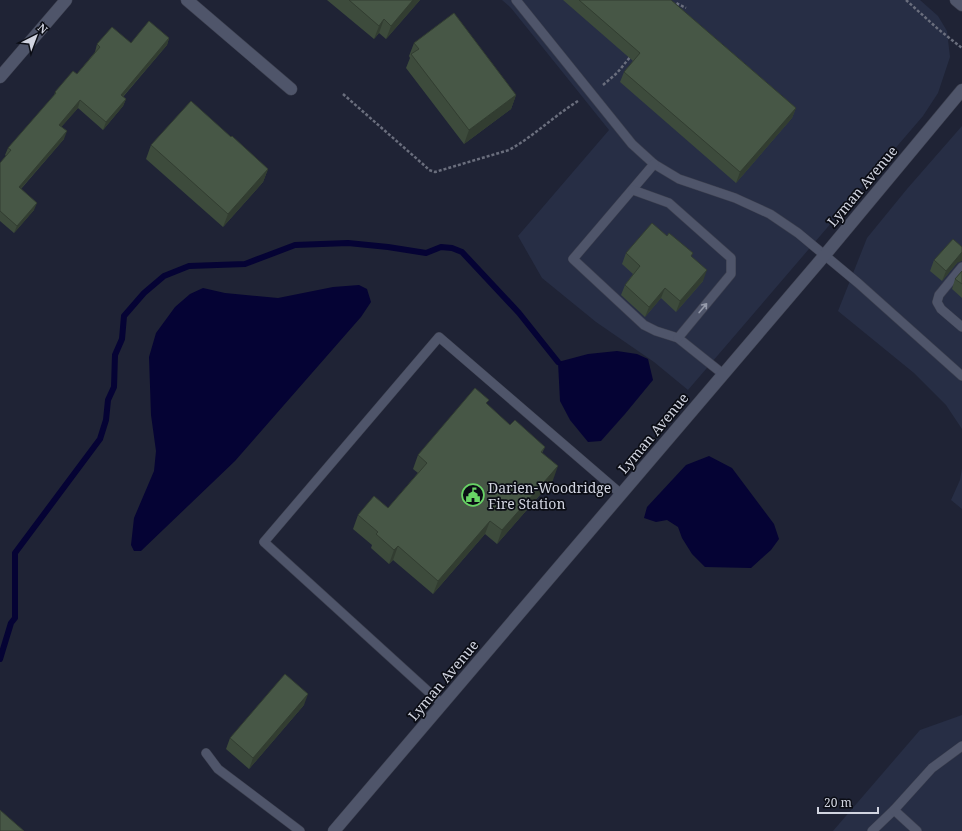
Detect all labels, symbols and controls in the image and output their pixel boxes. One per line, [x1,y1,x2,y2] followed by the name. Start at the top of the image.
[16,16,56,56] north arrow
[35,20,52,37] text: N
[823,142,901,230] street label: Lyman Avenue
[698,302,707,313] one-way arrow
[614,389,692,477] street label: Lyman Avenue
[488,478,611,513] place label: Darien-Woodridge Fire Station
[460,482,486,508] public building icon: Darien-Woodridge Fire Station
[404,636,482,724] street label: Lyman Avenue
[818,789,878,815] scale bar
[824,794,852,811] text: 20 m

